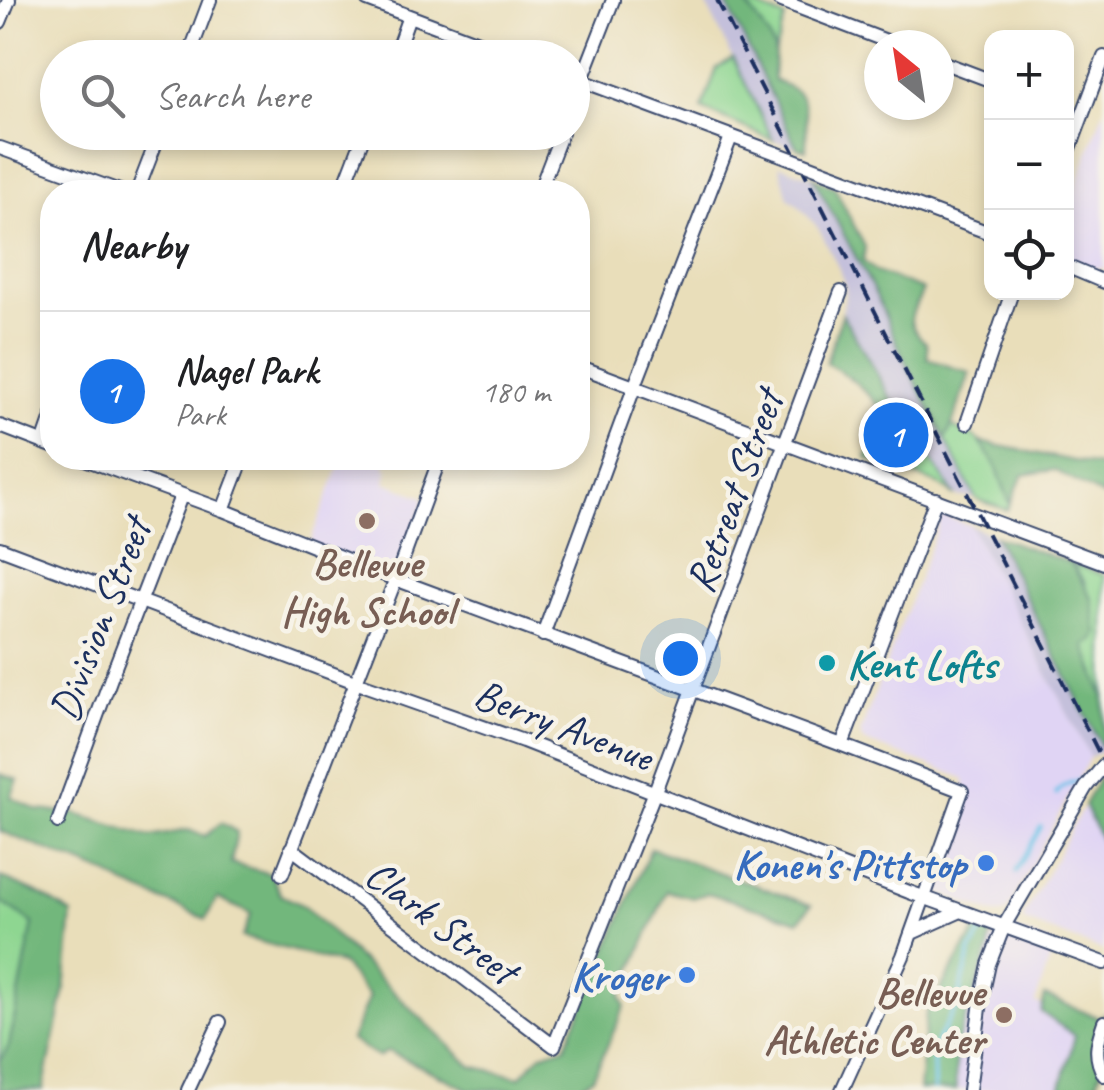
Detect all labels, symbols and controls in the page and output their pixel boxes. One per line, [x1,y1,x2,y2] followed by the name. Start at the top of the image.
[864,30,954,120] north arrow
[984,30,1074,300] map controls
[984,30,1074,120] button: +
[40,40,590,150] search box
[75,68,130,123] icon: search
[155,72,310,119] text: Search here
[984,120,1074,210] button: −
[984,210,1074,300] button: locate
[80,219,186,272] text: Nearby
[175,347,318,394] text: Nagel Park
[105,371,120,412] text: 1
[481,371,550,412] text: 180 m
[673,378,797,600] street label: Retreat Street
[175,394,226,435] text: Park
[864,398,928,472] pin: 1
[38,506,165,728] street label: Division Street
[356,510,378,532] marker: Bellevue High School
[281,537,461,638] place label: Bellevue High School
[655,633,706,684] your location
[847,638,1001,691] place label: Kent Lofts
[816,652,838,674] marker: Kent Lofts
[467,667,662,784] street label: Berry Avenue
[733,838,969,891] place label: Konen's Pittstop
[355,848,532,1000] street label: Clark Street
[975,852,997,874] marker: Konen's Pittstop
[571,950,672,1003] place label: Kroger
[676,964,698,986] marker: Kroger
[764,966,988,1067] place label: Bellevue Athletic Center
[993,1004,1015,1026] marker: Bellevue Athletic Center

